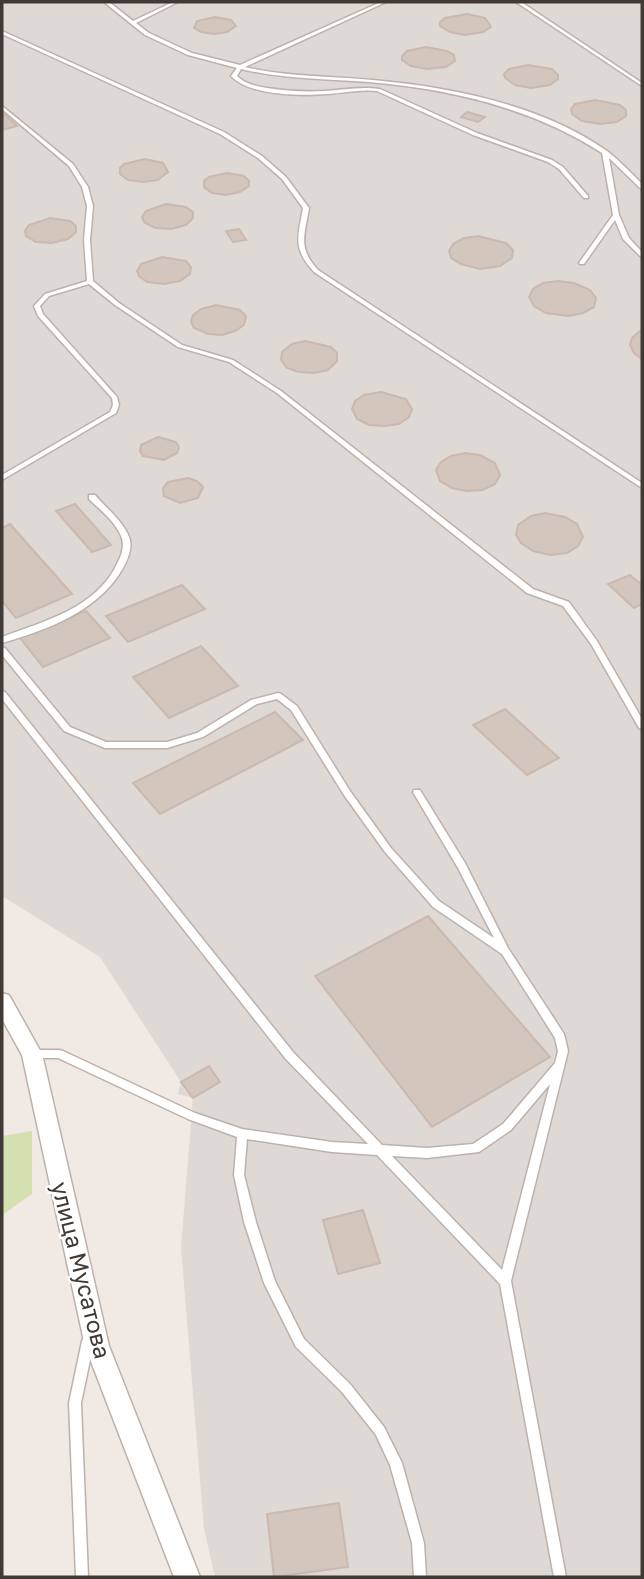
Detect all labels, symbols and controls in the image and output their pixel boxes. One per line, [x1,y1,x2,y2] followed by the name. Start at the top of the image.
[46,1179,118,1361] street label: улица Мусатова

